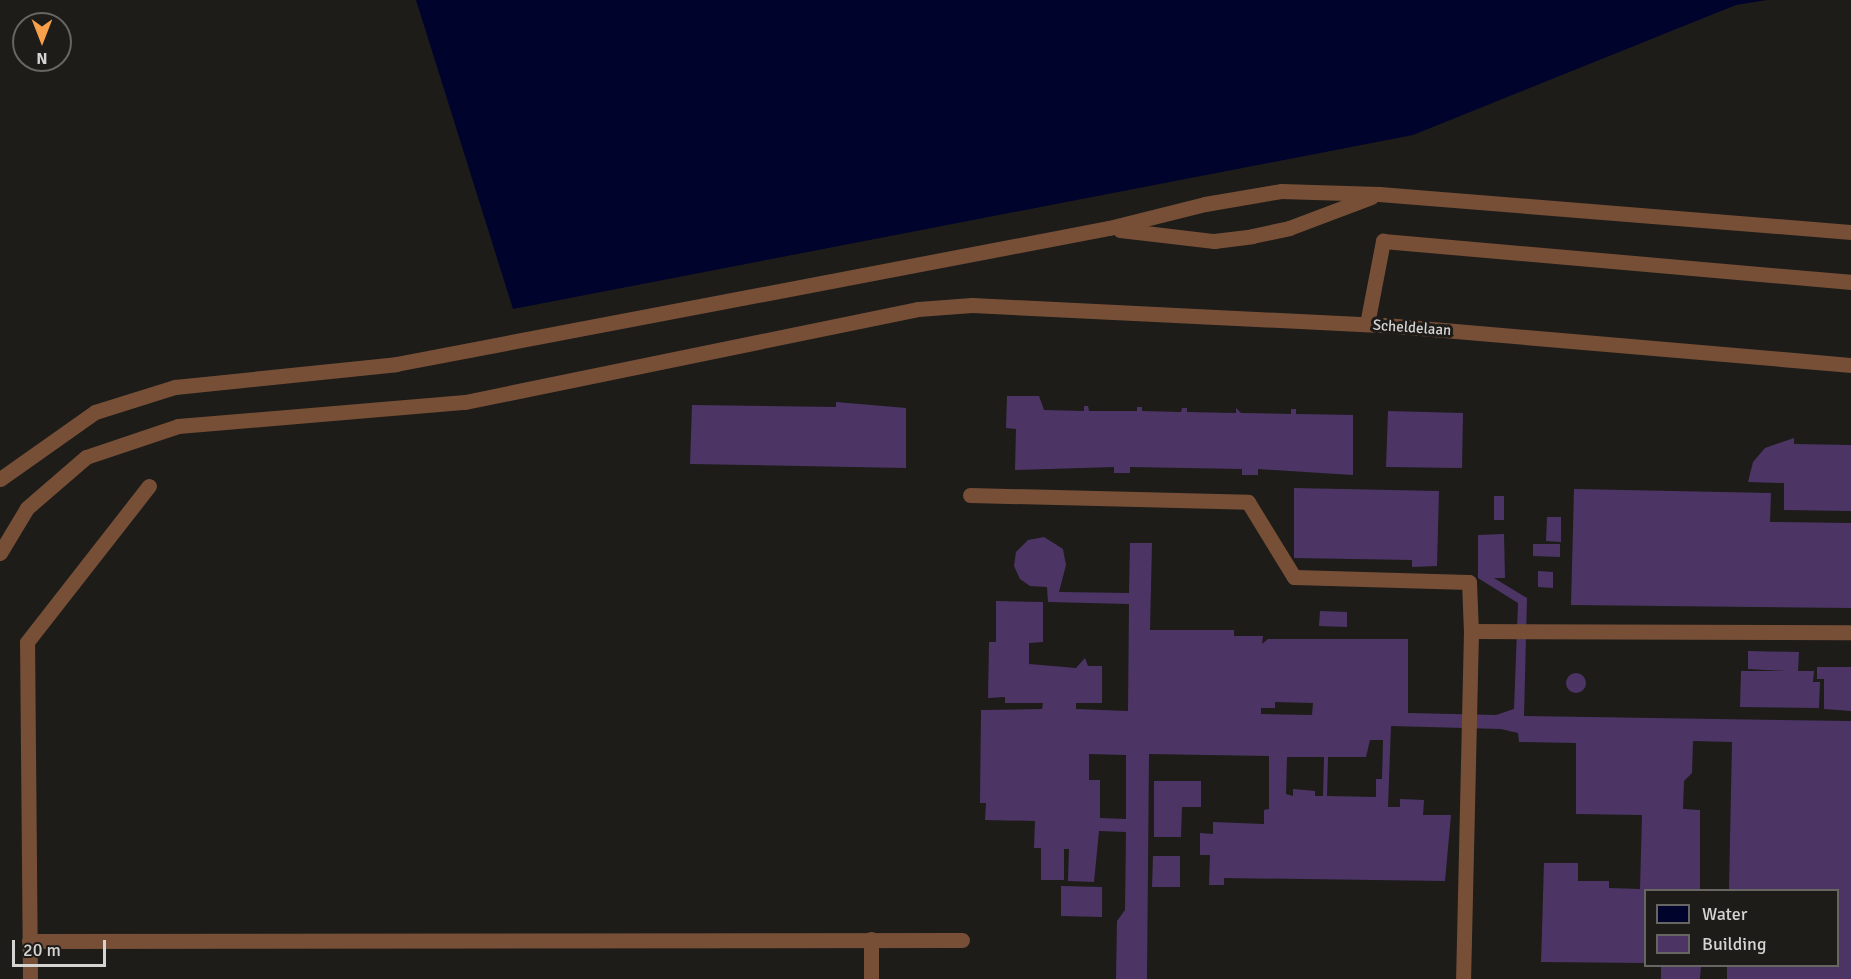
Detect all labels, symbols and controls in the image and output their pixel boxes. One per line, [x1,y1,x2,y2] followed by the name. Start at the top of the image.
[12,12,72,72] north arrow
[36,48,48,68] text: N
[1372,316,1452,340] street label: Scheldelaan
[1644,889,1839,967] legend
[1702,903,1747,925] text: Water
[15,928,110,966] scale bar
[1702,933,1766,955] text: Building
[23,939,61,961] text: 20 m

